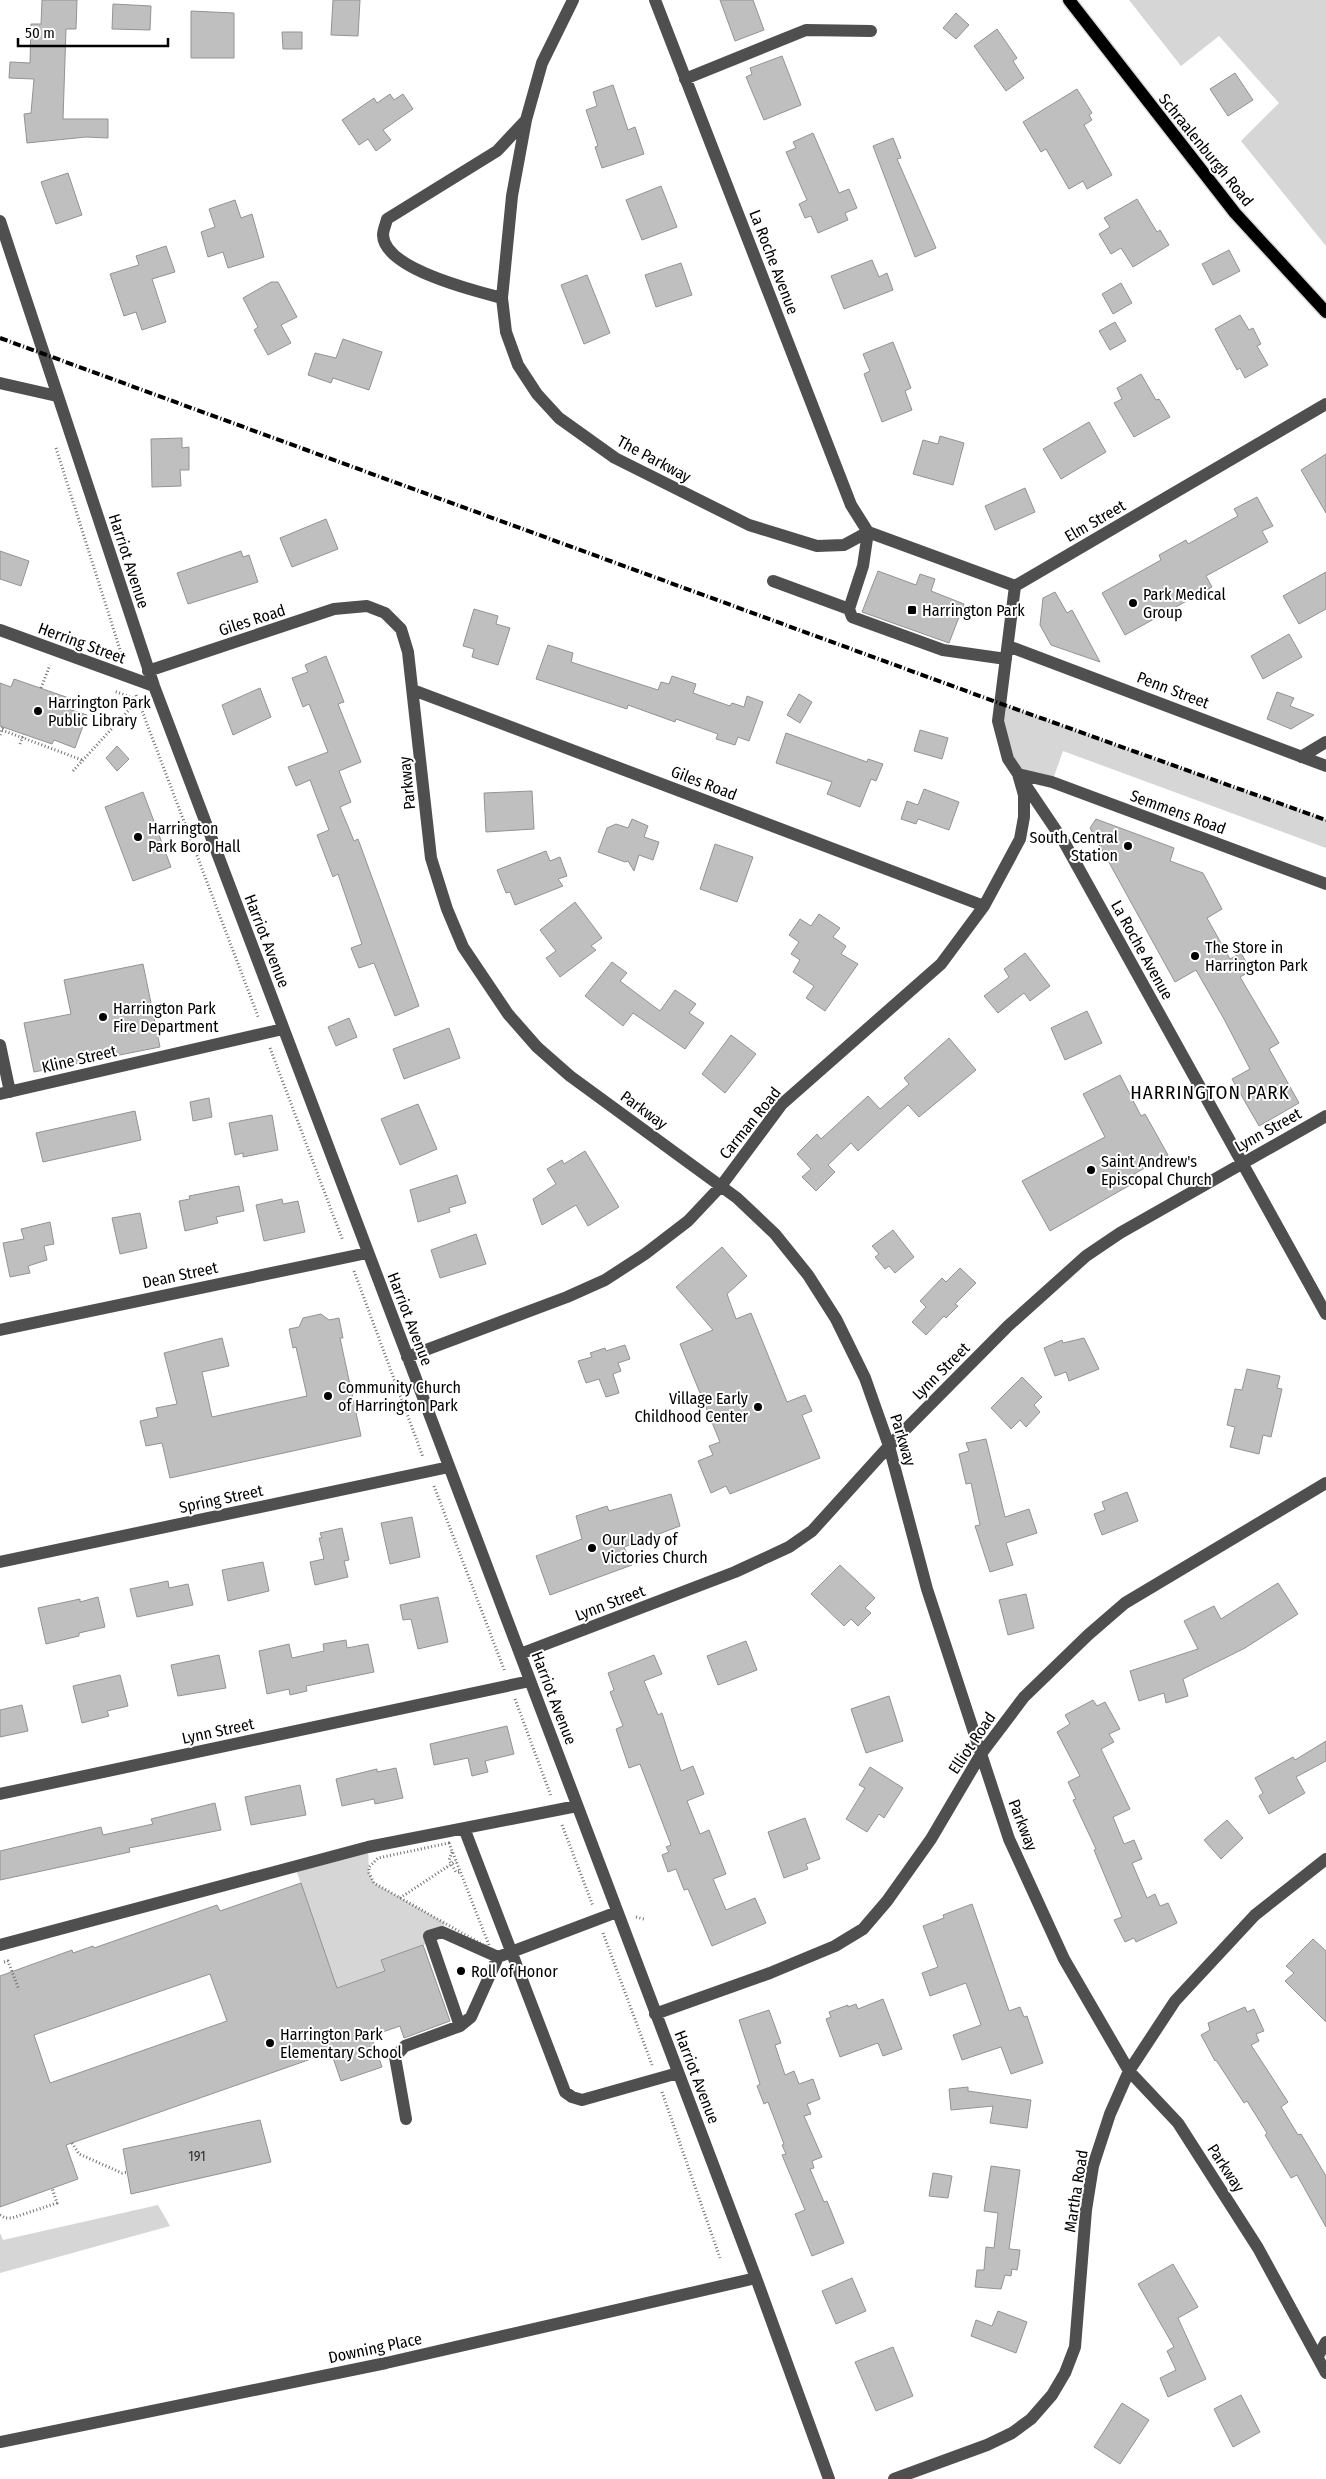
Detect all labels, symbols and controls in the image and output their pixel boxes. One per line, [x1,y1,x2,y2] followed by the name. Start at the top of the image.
[18,15,168,47] scale bar
[25,24,55,42] text: 50 m
[1155,90,1257,210] street label: Schraalenburgh Road
[745,207,803,317] street label: La Roche Avenue
[614,432,695,487] street label: The Parkway
[1061,496,1129,546] street label: Elm Street
[105,511,153,611] street label: Harriot Avenue
[1143,585,1226,622] place label: Park Medical Group
[1127,597,1139,609] marker: Park Medical Group
[216,600,288,640] street label: Giles Road
[922,601,1025,620] place label: Harrington Park
[906,604,918,616] marker: Harrington Park
[36,618,129,668] street label: Herring Street
[1134,668,1212,713] street label: Penn Street
[48,693,151,730] place label: Harrington Park Public Library
[32,705,44,717] marker: Harrington Park Public Library
[395,755,419,811] street label: Parkway
[668,762,740,804] street label: Giles Road
[1128,786,1228,838] street label: Semmens Road
[148,819,240,856] place label: Harrington Park Boro Hall
[1029,828,1118,865] place label: South Central Station
[132,831,144,843] marker: Harrington Park Boro Hall
[1122,840,1134,852] marker: South Central Station
[241,892,294,990] street label: Harriot Avenue
[1107,897,1177,1003] street label: La Roche Avenue
[1205,938,1308,975] place label: The Store in Harrington Park
[1189,950,1201,962] marker: The Store in Harrington Park
[113,999,219,1036] place label: Harrington Park Fire Department
[97,1011,109,1023] marker: Harrington Park Fire Department
[40,1041,119,1077] street label: Kline Street
[1130,1081,1290,1104] district label: HARRINGTON PARK
[715,1083,785,1163] street label: Carman Road
[617,1087,672,1134] street label: Parkway
[1231,1104,1305,1156] street label: Lynn Street
[1101,1152,1212,1189] place label: Saint Andrew's Episcopal Church
[1085,1164,1097,1176] marker: Saint Andrew's Episcopal Church
[141,1258,220,1292] street label: Dean Street
[384,1270,437,1368] street label: Harriot Avenue
[908,1338,974,1404] street label: Lynn Street
[338,1378,461,1415] place label: Community Church of Harrington Park
[635,1389,749,1426] place label: Village Early Childhood Center
[322,1390,334,1402] marker: Community Church of Harrington Park
[752,1401,764,1413] marker: Village Early Childhood Center
[886,1412,920,1469] street label: Parkway
[177,1481,265,1517] street label: Spring Street
[602,1530,708,1567] place label: Our Lady of Victories Church
[586,1542,598,1554] marker: Our Lady of Victories Church
[572,1581,648,1625] street label: Lynn Street
[528,1649,581,1747] street label: Harriot Avenue
[944,1708,1000,1778] street label: Elliot Road
[180,1714,257,1748] street label: Lynn Street
[1005,1797,1042,1854] street label: Parkway
[471,1962,558,1981] place label: Roll of Honor
[455,1965,467,1977] marker: Roll of Honor
[280,2025,402,2062] place label: Harrington Park Elementary School
[671,2028,724,2126] street label: Harriot Avenue
[264,2037,276,2049] marker: Harrington Park Elementary School
[1203,2140,1249,2196] street label: Parkway
[188,2148,206,2165] house number: 191
[1060,2148,1092,2234] street label: Martha Road
[327,2329,424,2367] street label: Downing Place

